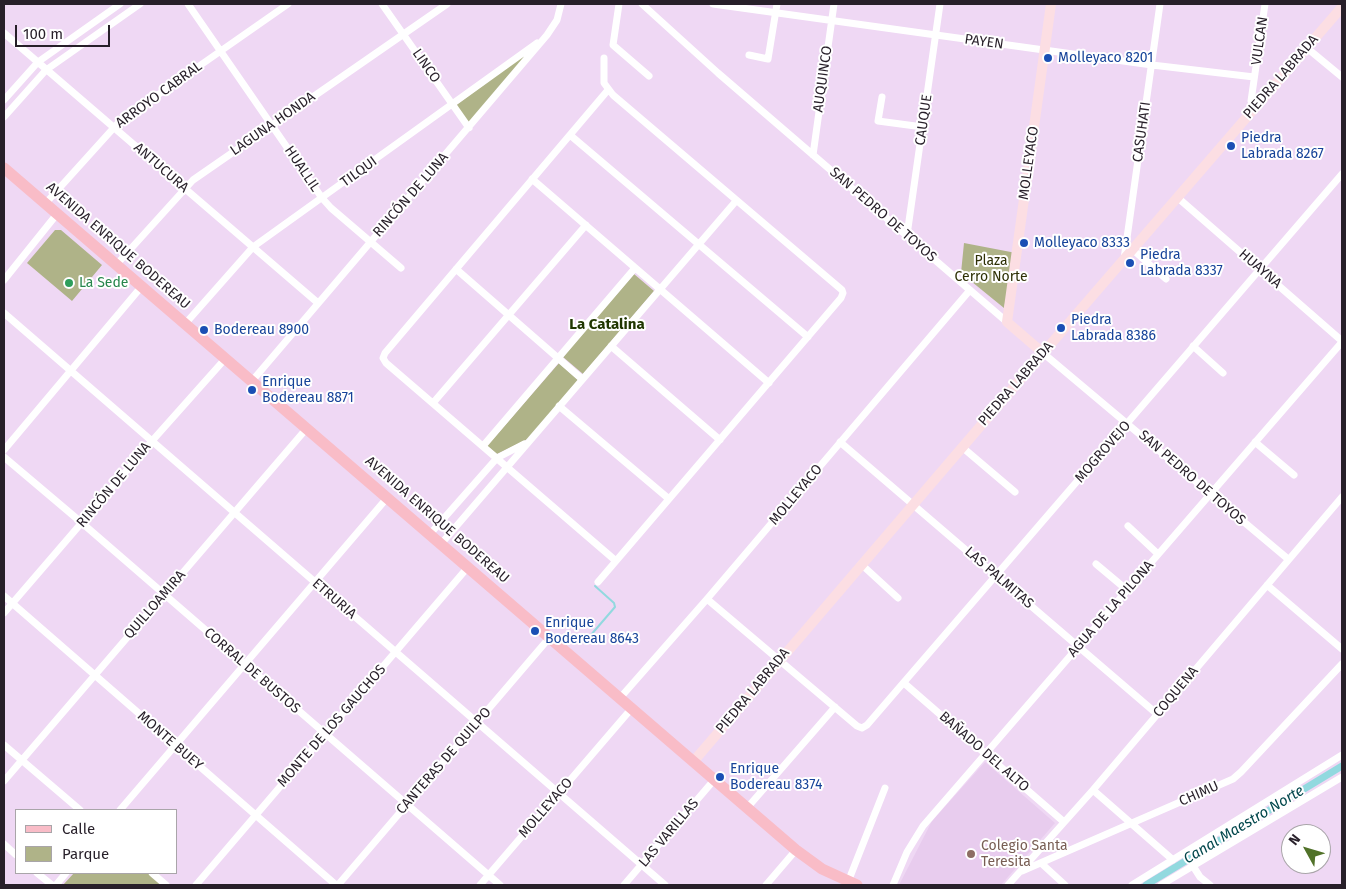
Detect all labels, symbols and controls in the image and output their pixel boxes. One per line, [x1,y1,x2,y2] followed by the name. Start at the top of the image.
[18,15,112,47] scale bar
[1248,16,1272,66] street label: VULCAN
[23,25,63,43] text: 100 m
[963,31,1005,53] street label: PAYEN
[1240,32,1322,122] street label: PIEDRA LABRADA
[810,45,836,113] street label: AUQUINCO
[408,46,444,86] street label: LINCO
[1058,50,1153,66] place label: Molleyaco 8201
[1042,52,1054,64] marker: Molleyaco 8201
[113,58,205,132] street label: ARROYO CABRAL
[227,88,319,160] street label: LAGUNA HONDA
[912,93,936,147] street label: CAUQUE
[1129,101,1155,163] street label: CASUHATI
[1016,125,1042,201] street label: MOLLEYACO
[1241,130,1324,162] place label: Piedra Labrada 8267
[130,140,192,196] street label: ANTUCURA
[1225,140,1237,152] marker: Piedra Labrada 8267
[281,143,323,195] street label: HUALLIL
[370,149,452,241] street label: RINCÓN DE LUNA
[338,153,380,191] street label: TILQUI
[826,164,940,266] street label: SAN PEDRO DE TOYOS
[43,179,193,313] street label: AVENIDA ENRIQUE BODEREAU
[1034,235,1130,251] place label: Molleyaco 8333
[1018,237,1030,249] marker: Molleyaco 8333
[1235,246,1285,292] street label: HUAYNA
[1140,247,1223,280] place label: Piedra Labrada 8337
[954,253,1028,286] park label: Plaza Cerro Norte
[1124,257,1136,269] marker: Piedra Labrada 8337
[79,275,128,291] place label: La Sede
[63,277,75,289] marker: La Sede
[1071,312,1156,344] place label: Piedra Labrada 8386
[569,316,645,334] district label: La Catalina
[214,322,309,338] place label: Bodereau 8900
[1055,322,1067,334] marker: Piedra Labrada 8386
[198,324,210,336] marker: Bodereau 8900
[975,339,1057,429] street label: PIEDRA LABRADA
[262,374,354,407] place label: Enrique Bodereau 8871
[246,384,258,396] marker: Enrique Bodereau 8871
[1072,418,1134,486] street label: MOGROVEJO
[1135,427,1249,529] street label: SAN PEDRO DE TOYOS
[73,439,155,531] street label: RINCÓN DE LUNA
[362,453,512,587] street label: AVENIDA ENRIQUE BODEREAU
[766,461,826,529] street label: MOLLEYACO
[961,544,1037,612] street label: LAS PALMITAS
[1065,557,1157,661] street label: AGUA DE LA PILONA
[121,567,189,643] street label: QUILLOAMIRA
[308,575,360,623] street label: ETRURIA
[545,615,639,648] place label: Enrique Bodereau 8643
[200,625,304,717] street label: CORRAL DE BUSTOS
[529,625,541,637] marker: Enrique Bodereau 8643
[713,645,793,737] street label: PIEDRA LABRADA
[274,661,390,791] street label: MONTE DE LOS GAUCHOS
[1150,663,1202,721] street label: COQUENA
[393,704,495,818] street label: CANTERAS DE QUILPO
[134,708,206,774] street label: MONTE BUEY
[936,708,1032,796] street label: BAÑADO DEL ALTO
[730,761,822,794] place label: Enrique Bodereau 8374
[714,771,726,783] marker: Enrique Bodereau 8374
[515,775,577,841] street label: MOLLEYACO
[1177,778,1221,810] street label: CHIMU
[1181,782,1307,868] water label: Canal Maestro Norte
[636,795,702,871] street label: LAS VARILLAS
[15,809,178,874] legend
[62,820,95,838] text: Calle
[1281,824,1331,874] north arrow
[981,838,1068,870] place label: Colegio Santa Teresita
[62,845,109,863] text: Parque
[965,848,977,860] marker: Colegio Santa Teresita

